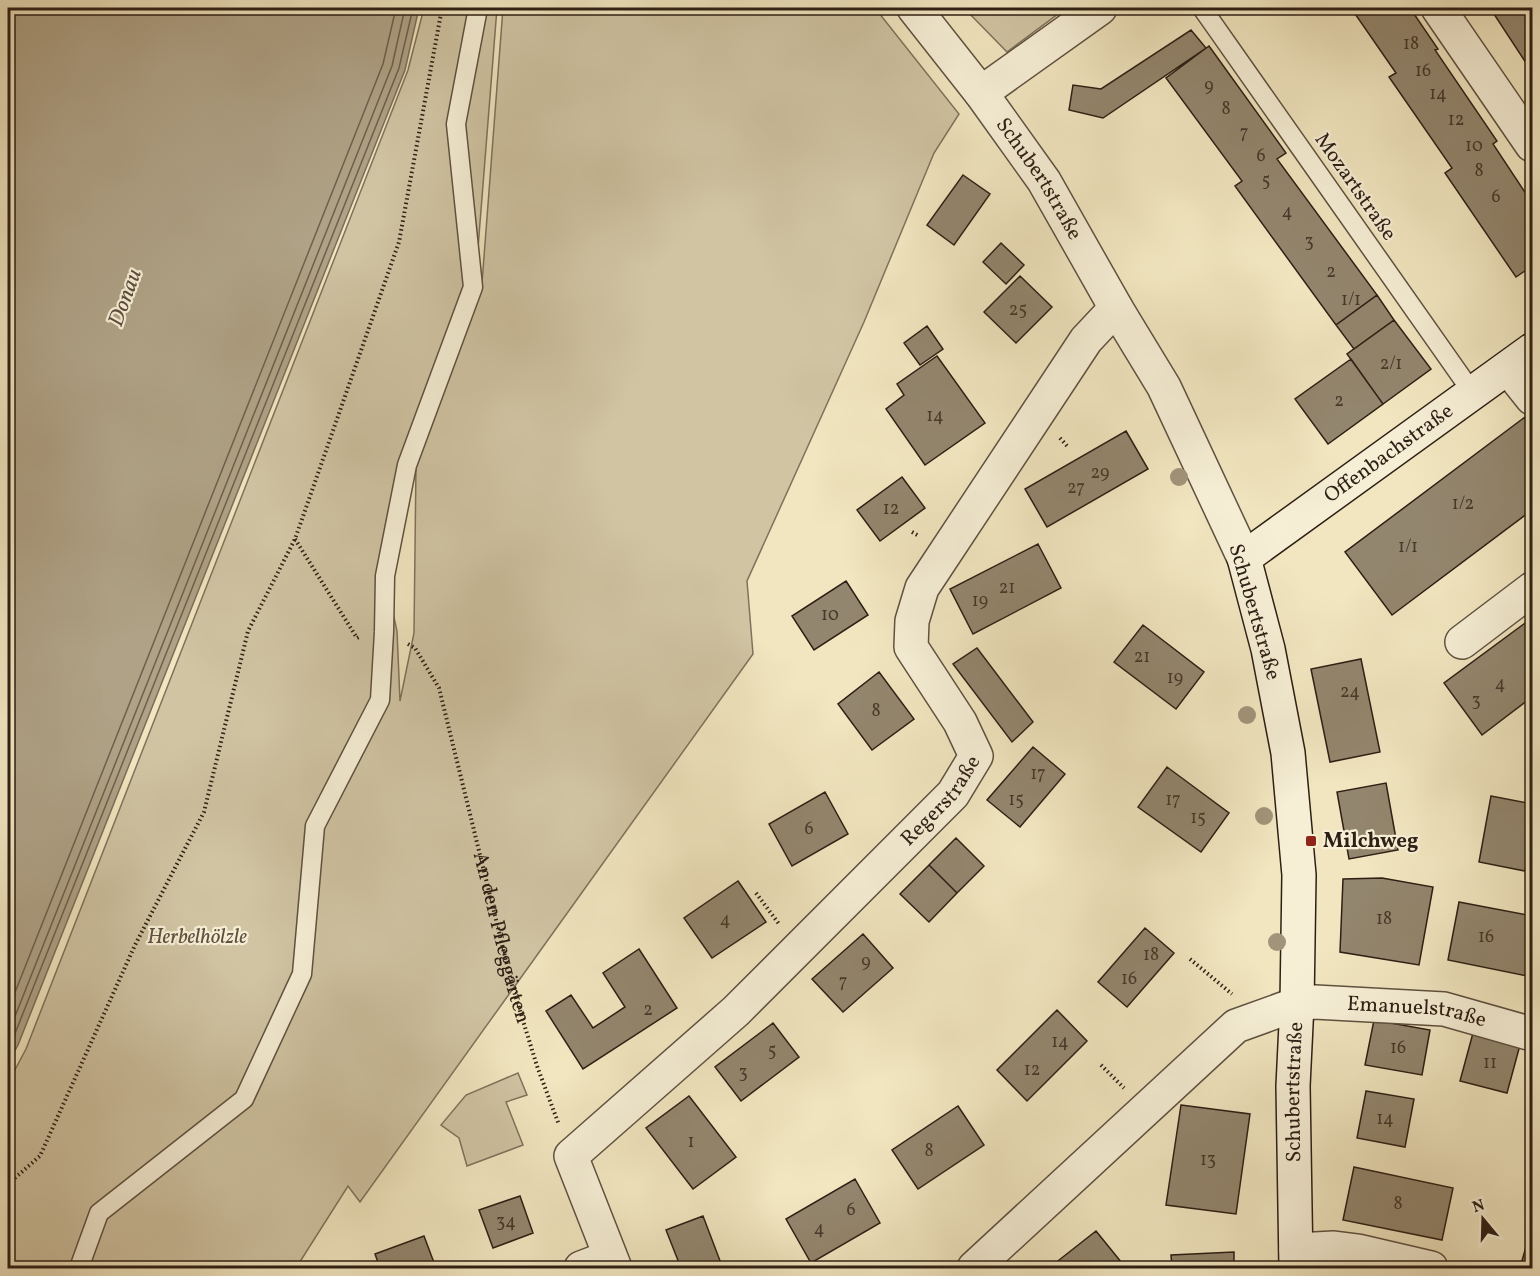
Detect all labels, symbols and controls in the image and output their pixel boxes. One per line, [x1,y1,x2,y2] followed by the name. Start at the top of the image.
[1403,32,1419,57] house number: 18
[1415,59,1431,84] house number: 16
[1204,74,1214,99] house number: 9
[1429,82,1447,107] house number: 14
[1221,97,1231,122] house number: 8
[1448,108,1464,133] house number: 12
[989,112,1089,246] street label: Schubertstraße
[1240,121,1248,146] house number: 7
[1307,127,1403,247] street label: Mozartstraße
[1465,134,1483,159] house number: 10
[1256,144,1266,169] house number: 6
[1474,159,1484,184] house number: 8
[1262,169,1270,194] house number: 5
[1491,185,1501,210] house number: 6
[1282,200,1292,225] house number: 4
[1304,230,1314,255] house number: 3
[1326,260,1336,285] house number: 2
[101,265,151,331] water label: Donau
[1341,288,1361,313] house number: 1/1
[1009,298,1027,323] house number: 25
[1380,352,1402,377] house number: 2/1
[1334,389,1344,414] house number: 2
[1318,397,1459,510] street label: Offenbachstraße
[926,404,944,429] house number: 14
[1091,461,1109,486] house number: 29
[1067,476,1085,501] house number: 27
[1452,492,1474,517] house number: 1/2
[883,497,899,522] house number: 12
[1398,535,1418,560] house number: 1/1
[1221,540,1287,684] street label: Schubertstraße
[999,576,1015,601] house number: 21
[972,589,988,614] house number: 19
[821,603,839,628] house number: 10
[1134,645,1150,670] house number: 21
[1167,666,1183,691] house number: 19
[1495,672,1505,697] house number: 4
[1340,680,1360,705] house number: 24
[1471,689,1481,714] house number: 3
[871,699,881,724] house number: 8
[894,750,988,853] street label: Regerstraße
[1030,762,1046,787] house number: 17
[1008,788,1024,813] house number: 15
[1165,788,1181,813] house number: 17
[1190,806,1206,831] house number: 15
[804,817,814,842] house number: 6
[1323,827,1419,856] place label: Milchweg
[1304,834,1318,848] marker: Milchweg
[465,849,537,1027] street label: An den Pfleggärten
[1376,907,1392,932] house number: 18
[720,908,730,933] house number: 4
[147,923,247,952] park label: Herbelhölzle
[1478,925,1494,950] house number: 16
[1143,943,1159,968] house number: 18
[861,950,871,975] house number: 9
[1121,967,1137,992] house number: 16
[839,970,847,995] house number: 7
[1346,989,1490,1035] street label: Emanuelstraße
[643,998,653,1023] house number: 2
[1278,1021,1311,1163] street label: Schubertstraße
[1051,1030,1069,1055] house number: 14
[1390,1036,1406,1061] house number: 16
[768,1039,776,1064] house number: 5
[1483,1051,1497,1076] house number: 11
[1024,1058,1040,1083] house number: 12
[738,1061,748,1086] house number: 3
[1376,1107,1394,1132] house number: 14
[688,1130,694,1155] house number: 1
[924,1139,934,1164] house number: 8
[1200,1148,1216,1173] house number: 13
[1453,1189,1513,1249] north arrow
[1393,1192,1403,1217] house number: 8
[1470,1194,1488,1219] text: N
[846,1198,856,1223] house number: 6
[496,1210,516,1235] house number: 34
[814,1217,824,1242] house number: 4

